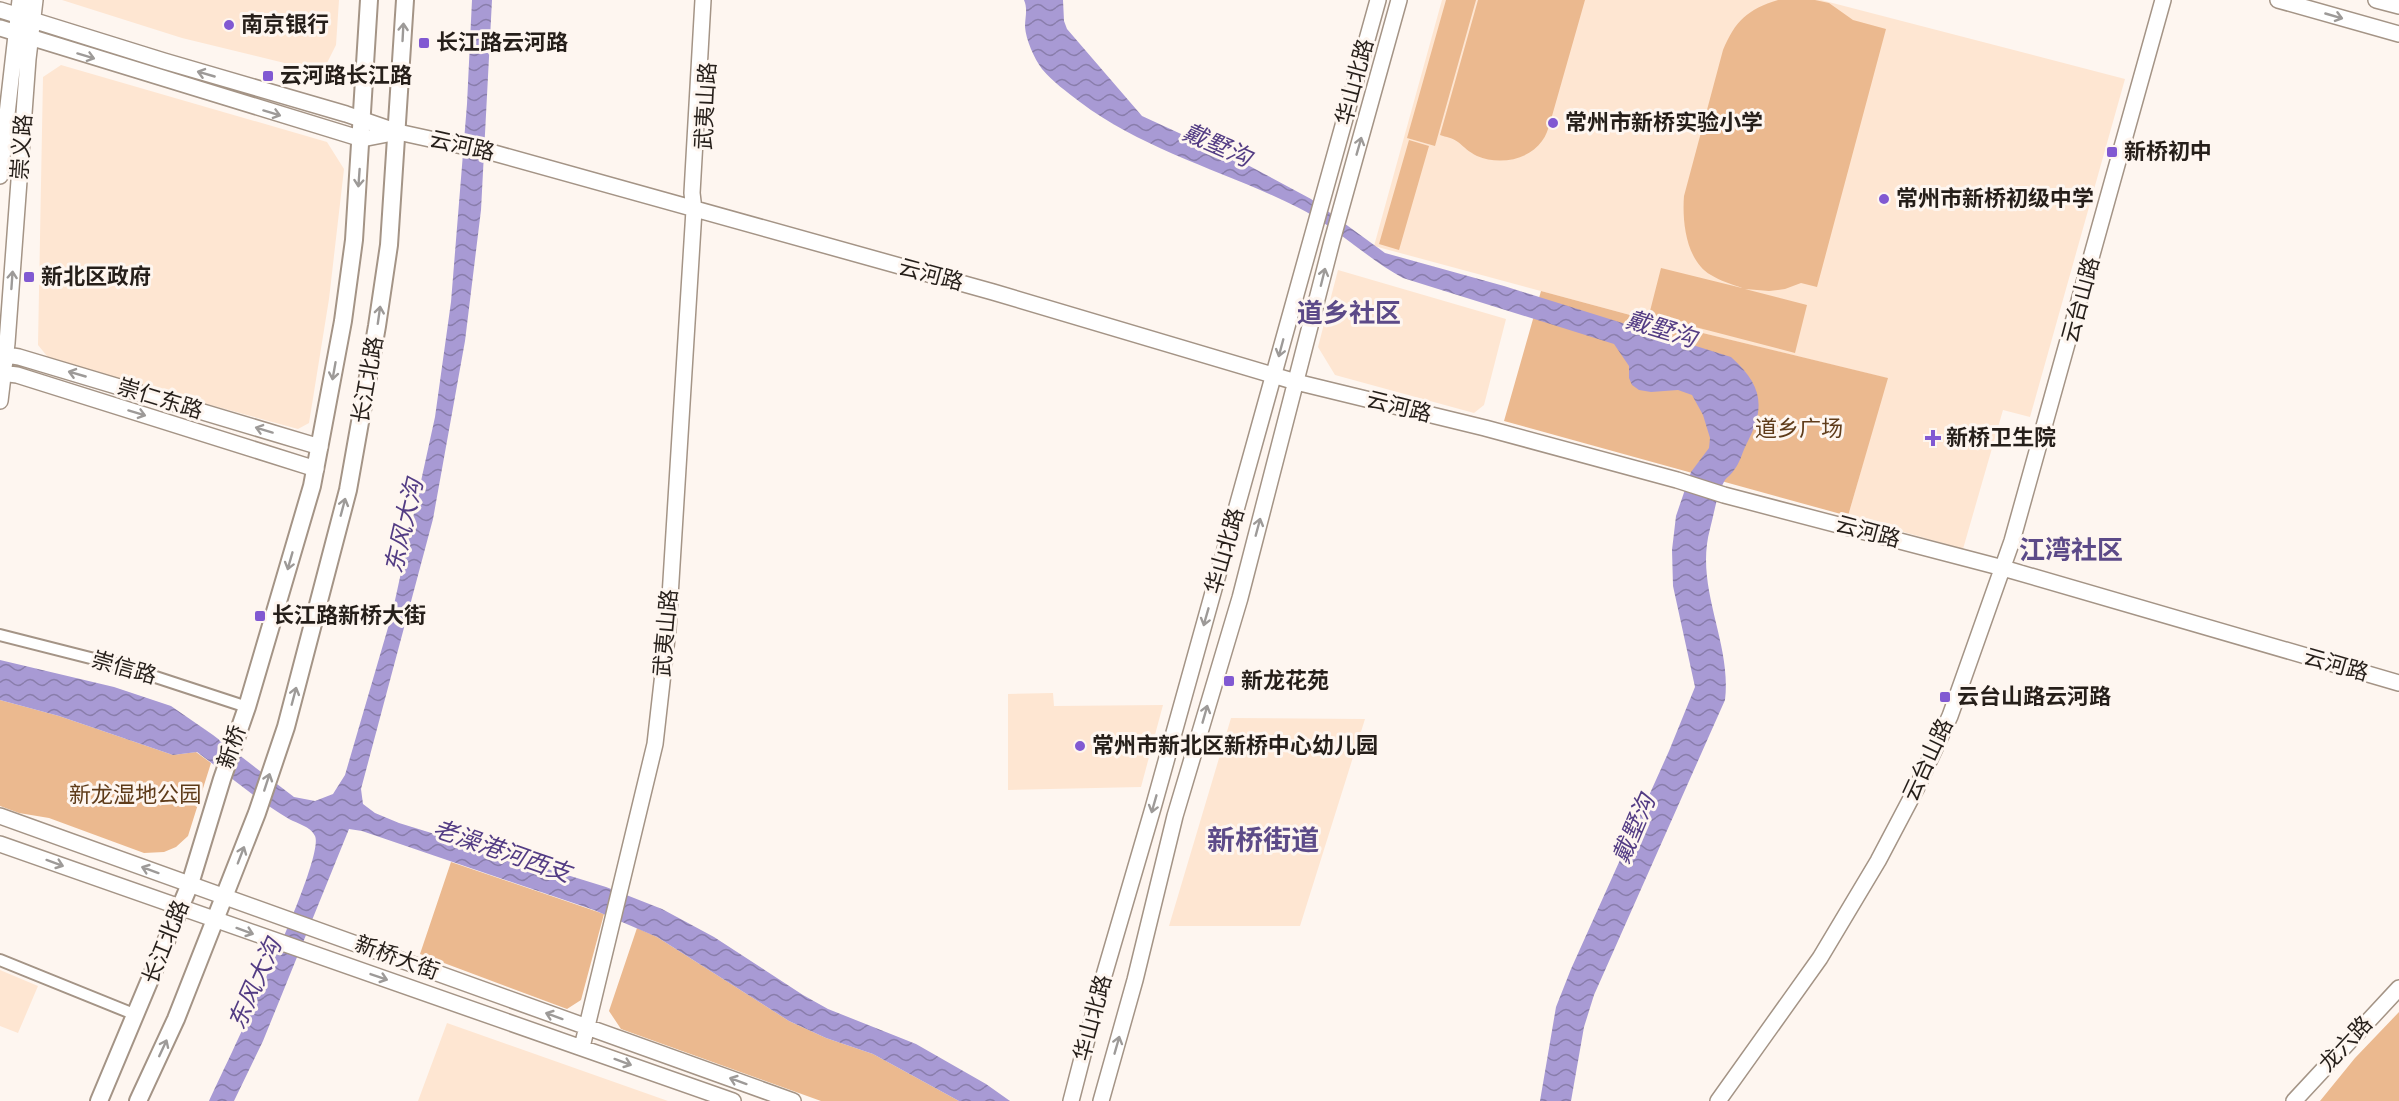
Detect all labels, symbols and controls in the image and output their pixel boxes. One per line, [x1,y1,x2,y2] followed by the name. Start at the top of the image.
[2324,11,2343,22] one-way arrow
[241,12,329,38] place label: 南京银行
[222,18,236,32] marker: 南京银行
[398,23,409,43] one-way arrow
[436,30,568,56] place label: 长江路云河路
[417,36,431,50] marker: 长江路云河路
[1331,36,1379,128] street label: 华山北路
[76,51,95,62] one-way arrow
[691,61,721,151] street label: 武夷山路
[280,63,412,89] place label: 云河路长江路
[197,68,216,79] one-way arrow
[261,69,275,83] marker: 云河路长江路
[262,108,281,119] one-way arrow
[1565,110,1763,136] place label: 常州市新桥实验小学
[7,113,37,181] street label: 崇义路
[1546,116,1560,130] marker: 常州市新桥实验小学
[1178,118,1258,174] water label: 戴墅沟
[427,126,497,166] street label: 云河路
[1354,137,1365,156] one-way arrow
[2124,139,2212,165] place label: 新桥初中
[2105,145,2119,159] marker: 新桥初中
[353,168,364,188] one-way arrow
[1896,186,2094,212] place label: 常州市新桥初级中学
[1877,192,1891,206] marker: 常州市新桥初级中学
[896,254,966,296] street label: 云河路
[2057,254,2105,346] street label: 云台山路
[41,264,151,290] place label: 新北区政府
[1318,268,1329,287] one-way arrow
[22,270,36,284] marker: 新北区政府
[7,271,18,291] one-way arrow
[1297,298,1401,329] district label: 道乡社区
[1622,305,1702,354] water label: 戴墅沟
[373,306,384,326] one-way arrow
[348,334,388,426] street label: 长江北路
[1275,338,1287,357] one-way arrow
[328,361,339,381] one-way arrow
[68,368,87,380] one-way arrow
[114,374,206,424] street label: 崇仁东路
[1364,386,1434,428] street label: 云河路
[127,408,146,419] one-way arrow
[1755,416,1843,442] park label: 道乡广场
[255,424,274,435] one-way arrow
[1946,425,2056,451] place label: 新桥卫生院
[1924,429,1942,447] marker: 新桥卫生院
[380,473,429,576] water label: 东风大沟
[338,498,350,517] one-way arrow
[1200,505,1250,597] street label: 华山北路
[1833,511,1903,553] street label: 云河路
[1253,518,1265,537] one-way arrow
[2019,535,2123,566] district label: 江湾社区
[284,551,295,570] one-way arrow
[649,588,683,678] street label: 武夷山路
[272,603,426,629] place label: 长江路新桥大街
[1200,607,1211,626] one-way arrow
[253,609,267,623] marker: 长江路新桥大街
[2301,643,2371,687] street label: 云河路
[89,646,159,690] street label: 崇信路
[1241,668,1329,694] place label: 新龙花苑
[1222,674,1236,688] marker: 新龙花苑
[1957,684,2111,710] place label: 云台山路云河路
[289,686,301,705] one-way arrow
[1938,690,1952,704] marker: 云台山路云河路
[1200,705,1211,724] one-way arrow
[1898,715,1958,805] street label: 云台山路
[213,722,251,772] street label: 新桥
[1092,733,1378,759] place label: 常州市新北区新桥中心幼儿园
[1073,739,1087,753] marker: 常州市新北区新桥中心幼儿园
[262,773,273,792] one-way arrow
[69,782,201,808] park label: 新龙湿地公园
[1607,788,1662,868] water label: 戴墅沟
[1147,795,1159,814] one-way arrow
[429,814,577,889] water label: 老澡港河西支
[1207,824,1319,857] district label: 新桥街道
[236,846,247,864] one-way arrow
[45,859,64,870] one-way arrow
[141,863,160,874] one-way arrow
[137,896,195,988] street label: 长江北路
[236,926,254,937] one-way arrow
[351,931,443,985] street label: 新桥大街
[223,932,289,1034] water label: 东风大沟
[1069,972,1117,1064] street label: 华山北路
[369,973,388,984] one-way arrow
[546,1010,564,1021] one-way arrow
[2314,1011,2378,1077] street label: 龙六路
[1112,1036,1123,1055] one-way arrow
[157,1039,169,1057] one-way arrow
[613,1057,632,1068] one-way arrow
[729,1075,748,1086] one-way arrow

